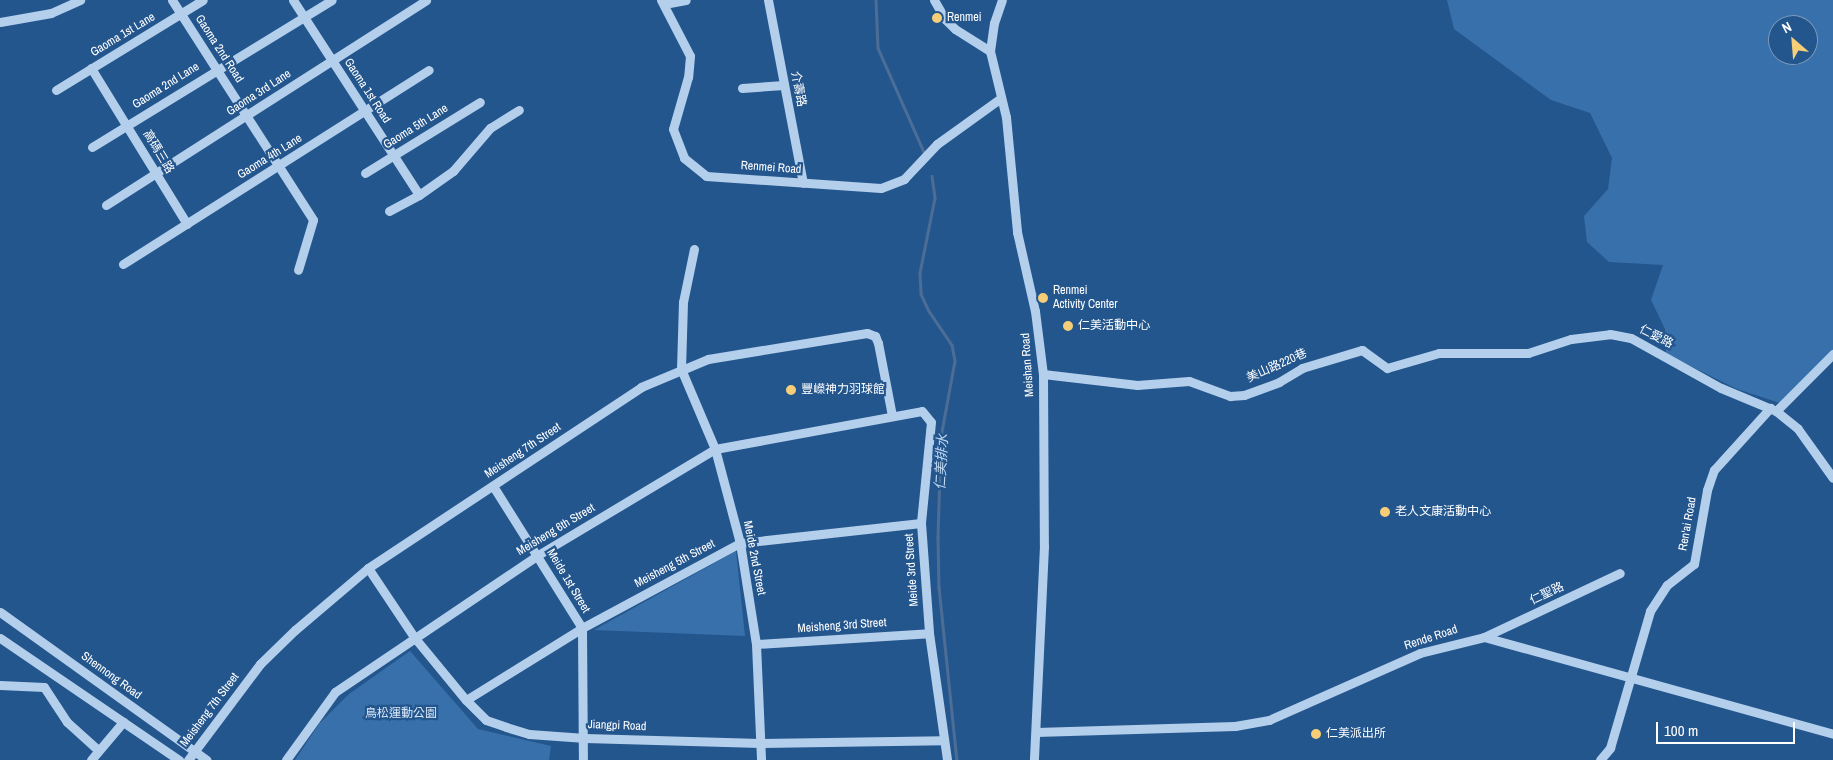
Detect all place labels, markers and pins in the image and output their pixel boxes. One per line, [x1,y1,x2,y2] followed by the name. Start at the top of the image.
[947,11,981,25] place label: Renmei
[931,12,943,24] marker: Renmei
[1053,284,1118,312] place label: Renmei Activity Center
[1037,292,1049,304] marker: Renmei Activity Center
[1078,319,1150,333] place label: 仁美活動中心
[1062,320,1074,332] marker: 仁美活動中心
[801,383,885,397] place label: 豐嶸神力羽球館
[785,384,797,396] marker: 豐嶸神力羽球館
[1395,505,1491,519] place label: 老人文康活動中心
[1379,506,1391,518] marker: 老人文康活動中心
[1326,727,1386,741] place label: 仁美派出所
[1310,728,1322,740] marker: 仁美派出所

